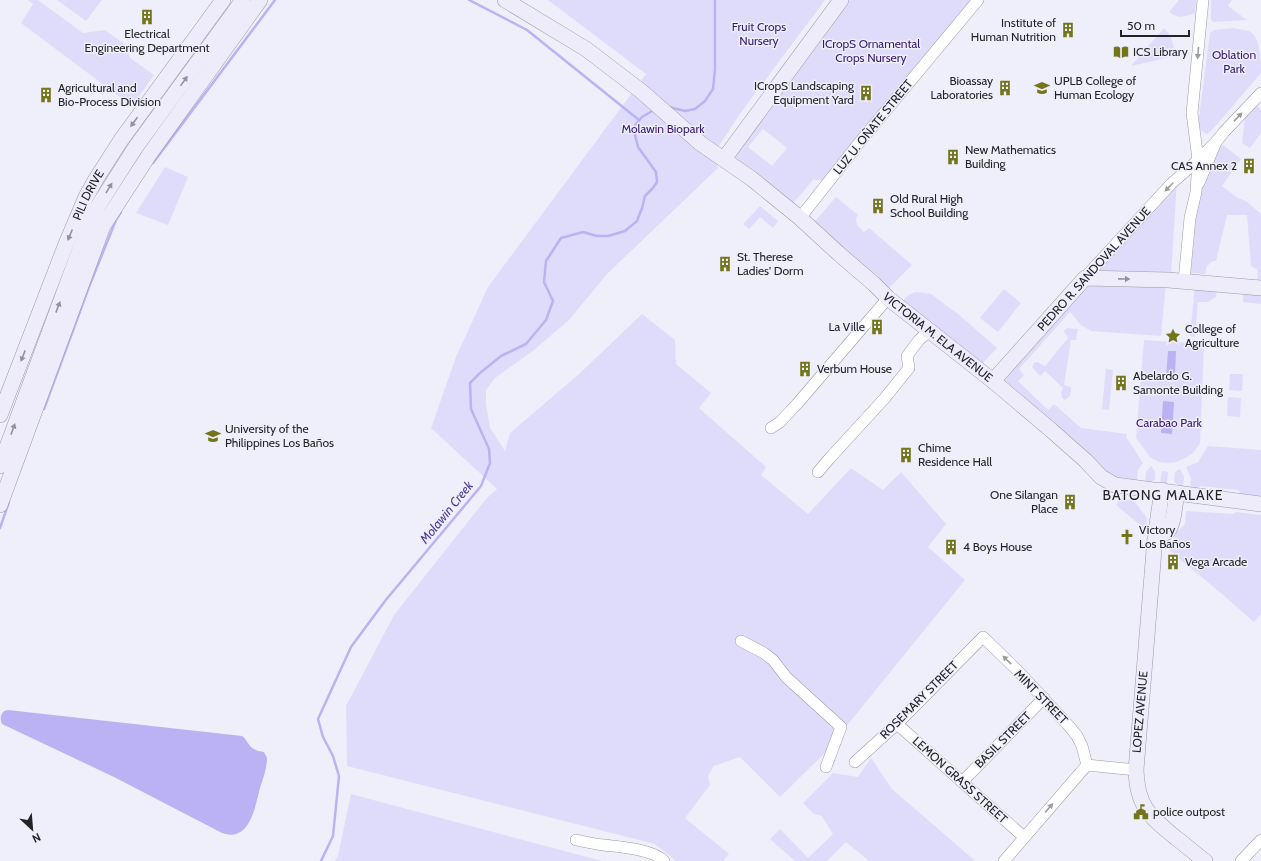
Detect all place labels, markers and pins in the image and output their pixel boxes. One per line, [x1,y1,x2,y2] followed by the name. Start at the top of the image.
[138,8,156,26] building icon: Electrical Engineering Department
[971,15,1056,44] place label: Institute of Human Nutrition
[1059,21,1077,39] building icon: Institute of Human Nutrition
[84,26,210,55] place label: Electrical Engineering Department
[1112,43,1130,61] library icon: ICS Library
[1133,44,1188,59] place label: ICS Library
[931,73,993,102] place label: Bioassay Laboratories
[1054,73,1136,102] place label: UPLB College of Human Ecology
[754,78,855,107] place label: ICropS Landscaping Equipment Yard
[996,79,1014,97] building icon: Bioassay Laboratories
[1033,79,1051,97] school or university icon: UPLB College of Human Ecology
[58,80,161,109] place label: Agricultural and Bio-Process Division
[857,84,875,102] building icon: ICropS Landscaping Equipment Yard
[37,86,55,104] building icon: Agricultural and Bio-Process Division
[965,142,1056,171] place label: New Mathematics Building
[944,148,962,166] building icon: New Mathematics Building
[1240,157,1258,175] building icon: CAS Annex 2
[1171,158,1237,173] place label: CAS Annex 2
[890,191,969,220] place label: Old Rural High School Building
[869,197,887,215] building icon: Old Rural High School Building
[737,249,803,278] place label: St. Therese Ladies' Dorm
[716,255,734,273] building icon: St. Therese Ladies' Dorm
[868,318,886,336] building icon: La Ville
[828,319,865,334] place label: La Ville
[1185,321,1239,350] place label: College of Agriculture
[1164,327,1182,345] place icon: College of Agriculture
[796,360,814,378] building icon: Verbum House
[817,361,892,376] place label: Verbum House
[1133,368,1224,397] place label: Abelardo G. Samonte Building
[1112,374,1130,392] building icon: Abelardo G. Samonte Building
[225,421,334,450] place label: University of the Philippines Los Baños
[204,427,222,445] school or university icon: University of the Philippines Los Baños
[918,440,992,469] place label: Chime Residence Hall
[897,446,915,464] building icon: Chime Residence Hall
[990,487,1058,516] place label: One Silangan Place
[1061,493,1079,511] building icon: One Silangan Place
[1139,522,1190,551] place label: Victory Los Baños
[1118,528,1136,546] church icon: Victory Los Baños
[942,538,960,556] building icon: 4 Boys House
[963,539,1032,554] place label: 4 Boys House
[1164,553,1182,571] building icon: Vega Arcade
[1185,554,1247,569] place label: Vega Arcade
[1132,803,1150,821] public building icon: police outpost
[1153,804,1225,819] place label: police outpost

